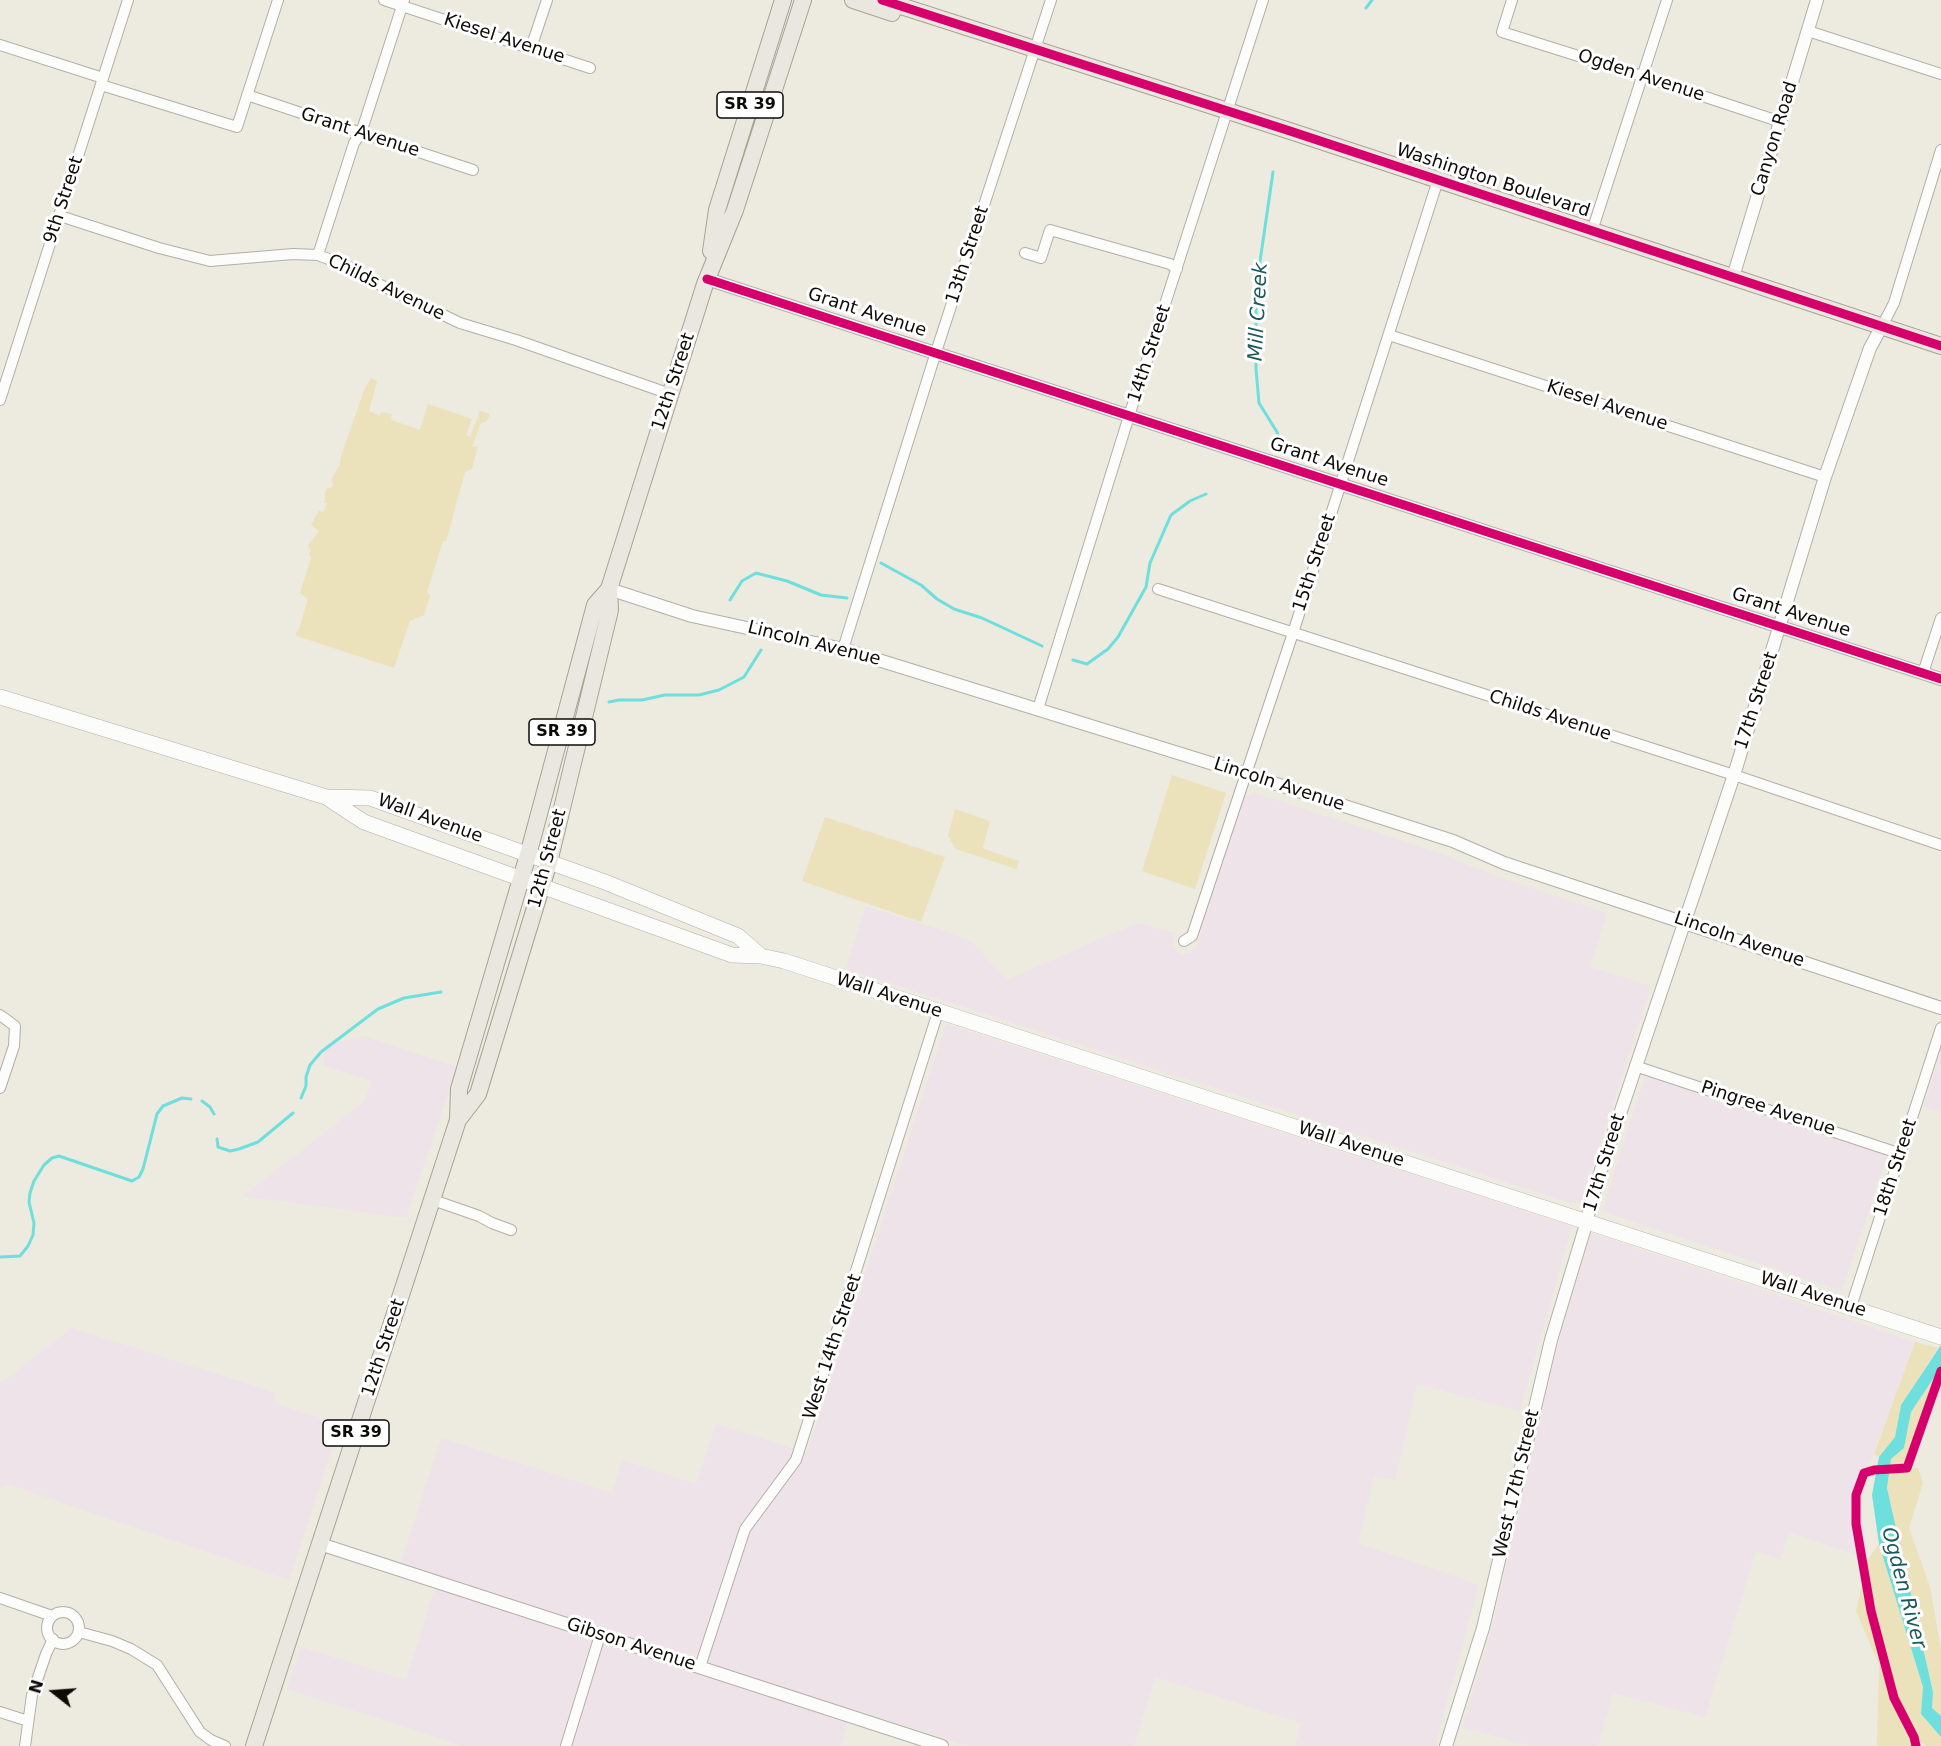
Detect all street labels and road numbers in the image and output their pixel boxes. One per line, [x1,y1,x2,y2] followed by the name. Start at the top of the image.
[441,9,567,69] street label: Kiesel Avenue
[1575,45,1707,107] street label: Ogden Avenue
[1747,79,1803,199] street label: Canyon Road
[717,92,783,118] road number: SR 39
[298,104,422,162] street label: Grant Avenue
[1393,139,1593,223] street label: Washington Boulevard
[40,154,88,246] street label: 9th Street
[942,203,994,307] street label: 13th Street
[324,250,448,326] street label: Childs Avenue
[805,284,929,342] street label: Grant Avenue
[1124,302,1176,406] street label: 14th Street
[648,330,700,434] street label: 12th Street
[1544,376,1670,436] street label: Kiesel Avenue
[1267,434,1391,492] street label: Grant Avenue
[1289,511,1341,615] street label: 15th Street
[1729,584,1853,642] street label: Grant Avenue
[745,617,883,671] street label: Lincoln Avenue
[1731,649,1783,753] street label: 17th Street
[1486,686,1614,746] street label: Childs Avenue
[529,719,595,745] road number: SR 39
[1211,754,1347,816] street label: Lincoln Avenue
[374,790,486,848] street label: Wall Avenue
[524,807,572,911] street label: 12th Street
[1671,908,1807,972] street label: Lincoln Avenue
[833,969,945,1023] street label: Wall Avenue
[1698,1077,1838,1141] street label: Pingree Avenue
[1580,1111,1630,1215] street label: 17th Street
[1870,1116,1922,1220] street label: 18th Street
[1295,1118,1407,1172] street label: Wall Avenue
[1757,1268,1869,1322] street label: Wall Avenue
[799,1271,867,1423] street label: West 14th Street
[358,1296,410,1400] street label: 12th Street
[1489,1408,1545,1560] street label: West 17th Street
[323,1420,389,1446] road number: SR 39
[564,1614,698,1676] street label: Gibson Avenue

